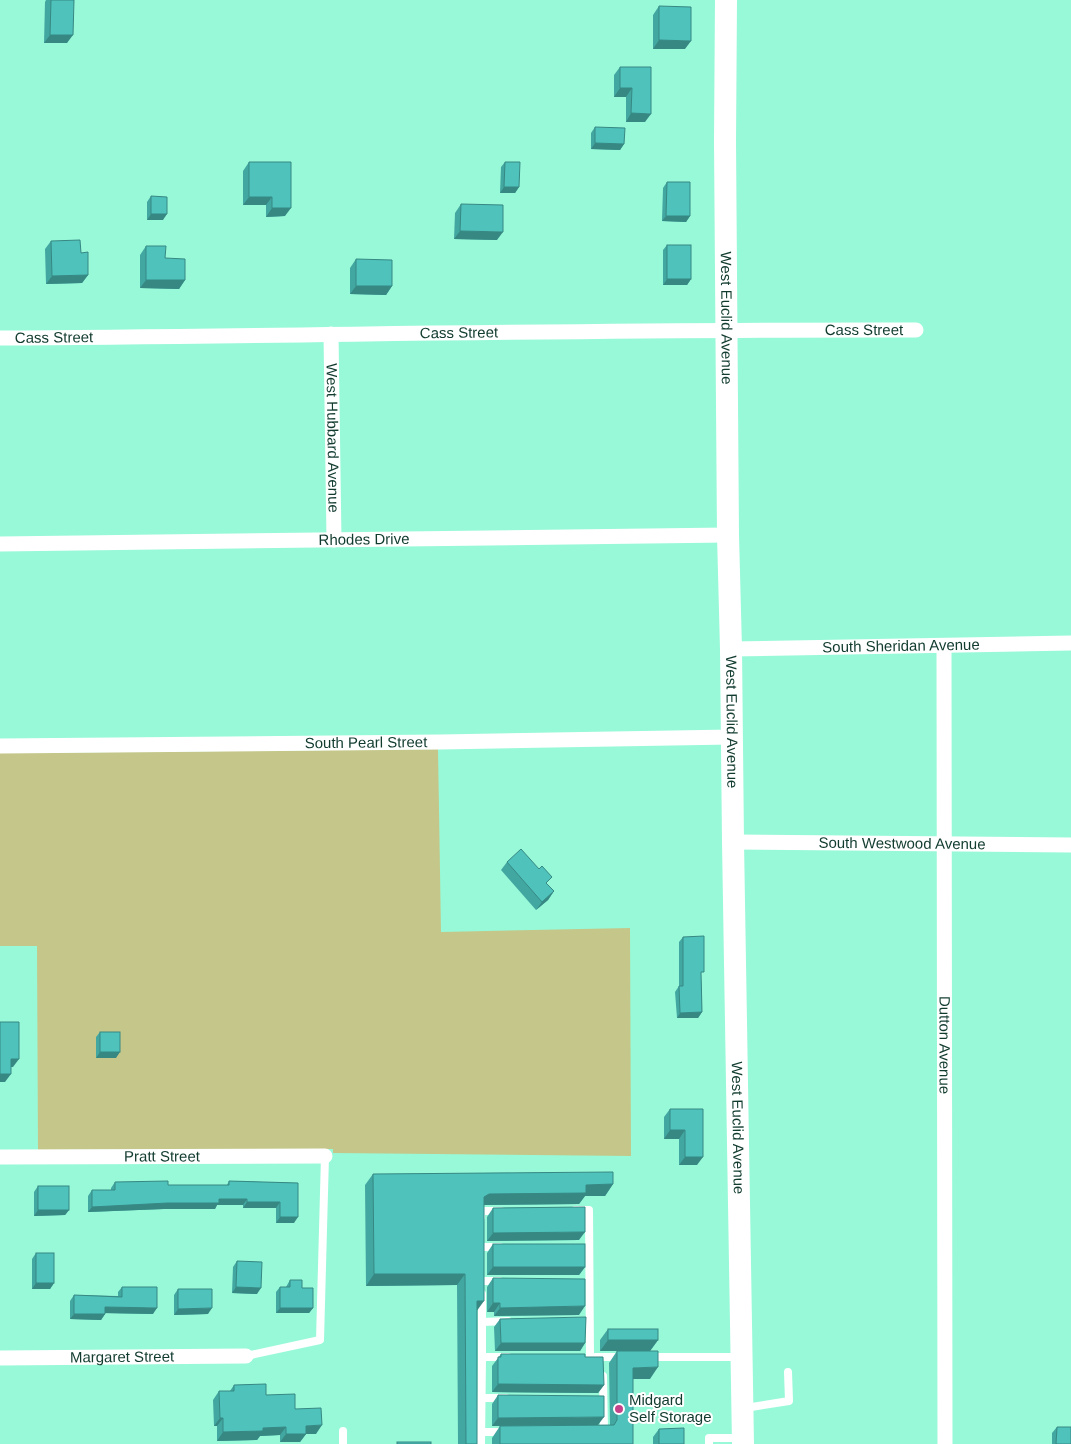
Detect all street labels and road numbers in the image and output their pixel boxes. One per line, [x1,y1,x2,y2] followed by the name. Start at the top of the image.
[718,251,736,385] street label: West Euclid Avenue
[825,321,904,338] street label: Cass Street
[420,323,499,341] street label: Cass Street
[15,328,94,346] street label: Cass Street
[323,363,343,513] street label: West Hubbard Avenue
[318,530,410,548] street label: Rhodes Drive
[822,636,980,655] street label: South Sheridan Avenue
[723,655,741,788] street label: West Euclid Avenue
[305,733,428,751] street label: South Pearl Street
[818,834,986,852] street label: South Westwood Avenue
[936,996,954,1094] street label: Dutton Avenue
[729,1061,748,1194] street label: West Euclid Avenue
[124,1147,201,1165] street label: Pratt Street
[70,1348,175,1365] street label: Margaret Street

